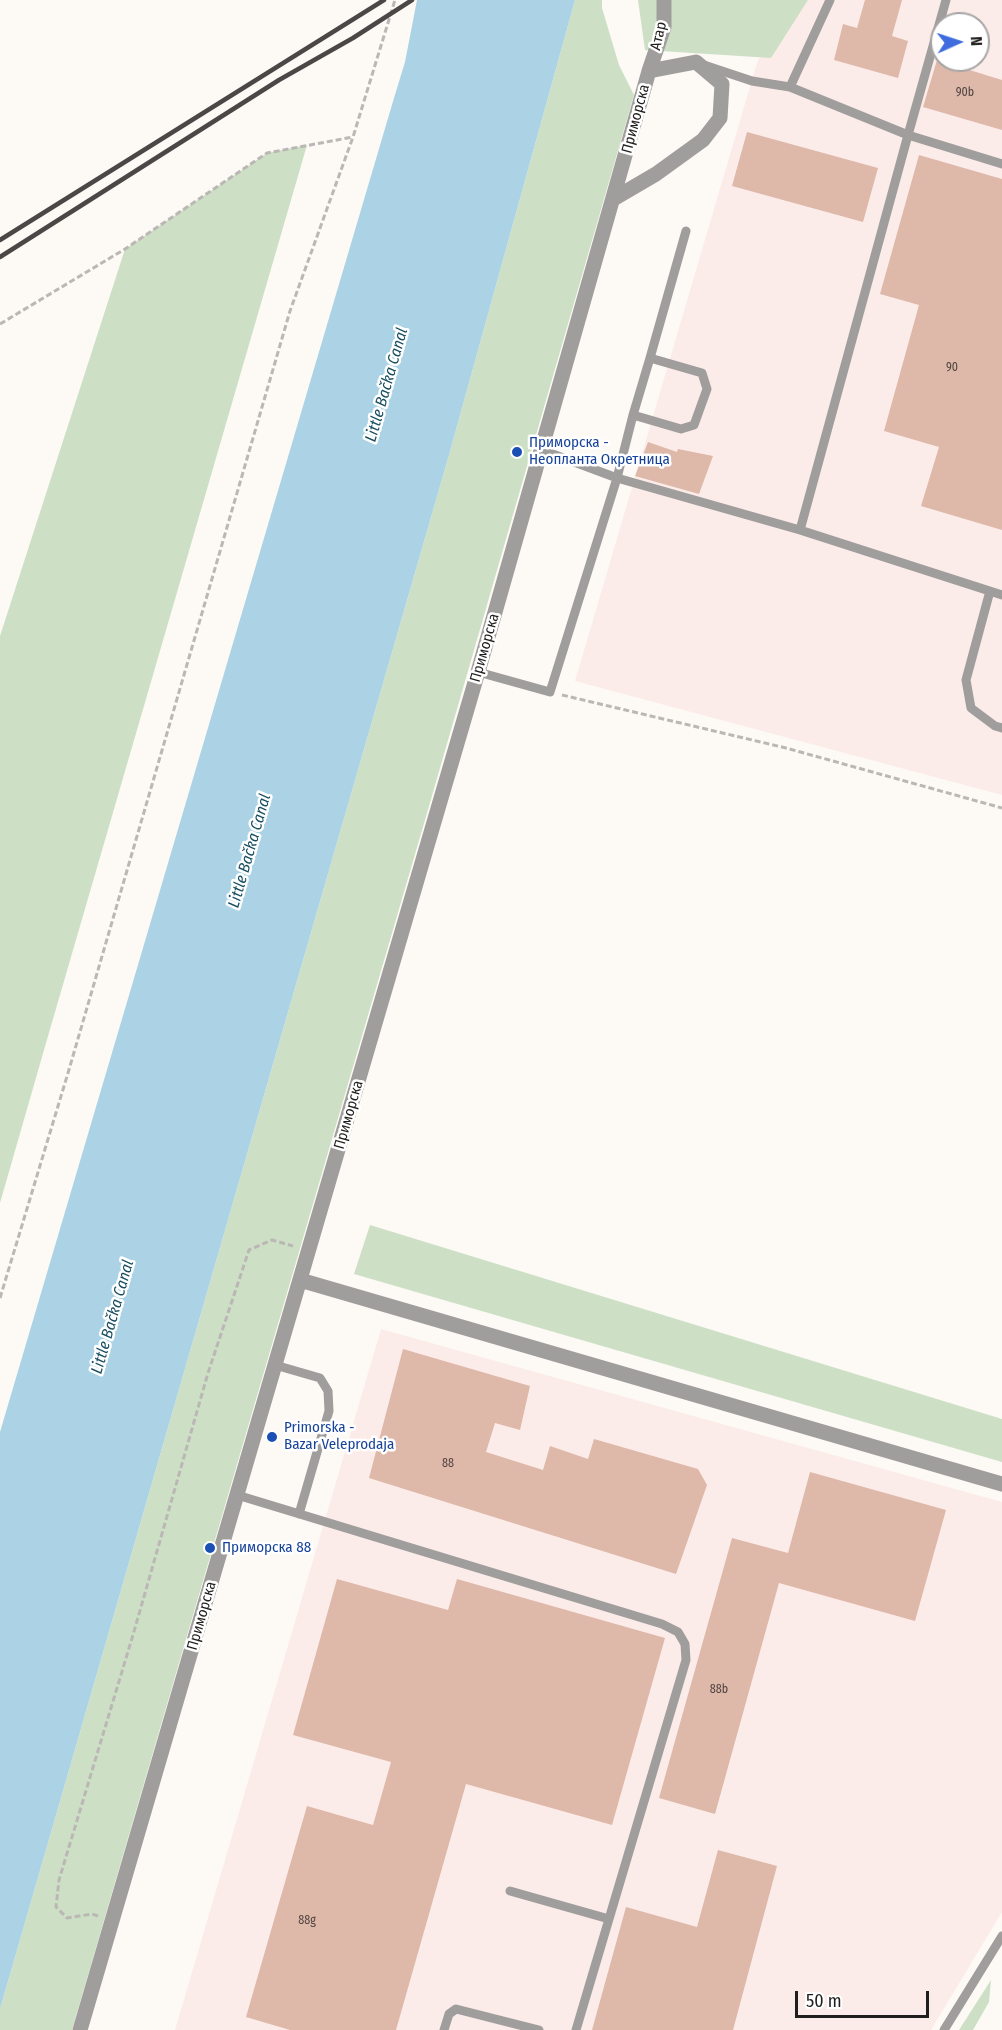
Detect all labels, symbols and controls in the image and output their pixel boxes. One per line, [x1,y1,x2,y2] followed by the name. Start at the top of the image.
[930,12,990,72] north arrow
[647,20,671,52] street label: Атар
[967,36,986,46] text: N
[618,83,654,155] street label: Приморска
[956,86,974,100] house number: 90b
[362,326,412,444] water label: Little Bačka Canal
[946,361,958,375] house number: 90
[529,434,670,469] place label: Приморска - Неопланта Окретница
[510,445,524,459] marker: Приморска - Неопланта Окретница
[467,612,503,684] street label: Приморска
[225,792,275,910] water label: Little Bačka Canal
[331,1079,367,1151] street label: Приморска
[88,1258,138,1376] water label: Little Bačka Canal
[284,1419,394,1454] place label: Primorska - Bazar Veleprodaja
[265,1430,279,1444] marker: Primorska - Bazar Veleprodaja
[442,1457,454,1471] house number: 88
[222,1539,311,1557] place label: Приморска 88
[203,1541,217,1555] marker: Приморска 88
[184,1580,220,1652] street label: Приморска
[710,1683,728,1697] house number: 88b
[298,1914,316,1928] house number: 88g
[798,1979,932,2017] scale bar
[806,1990,842,2012] text: 50 m

